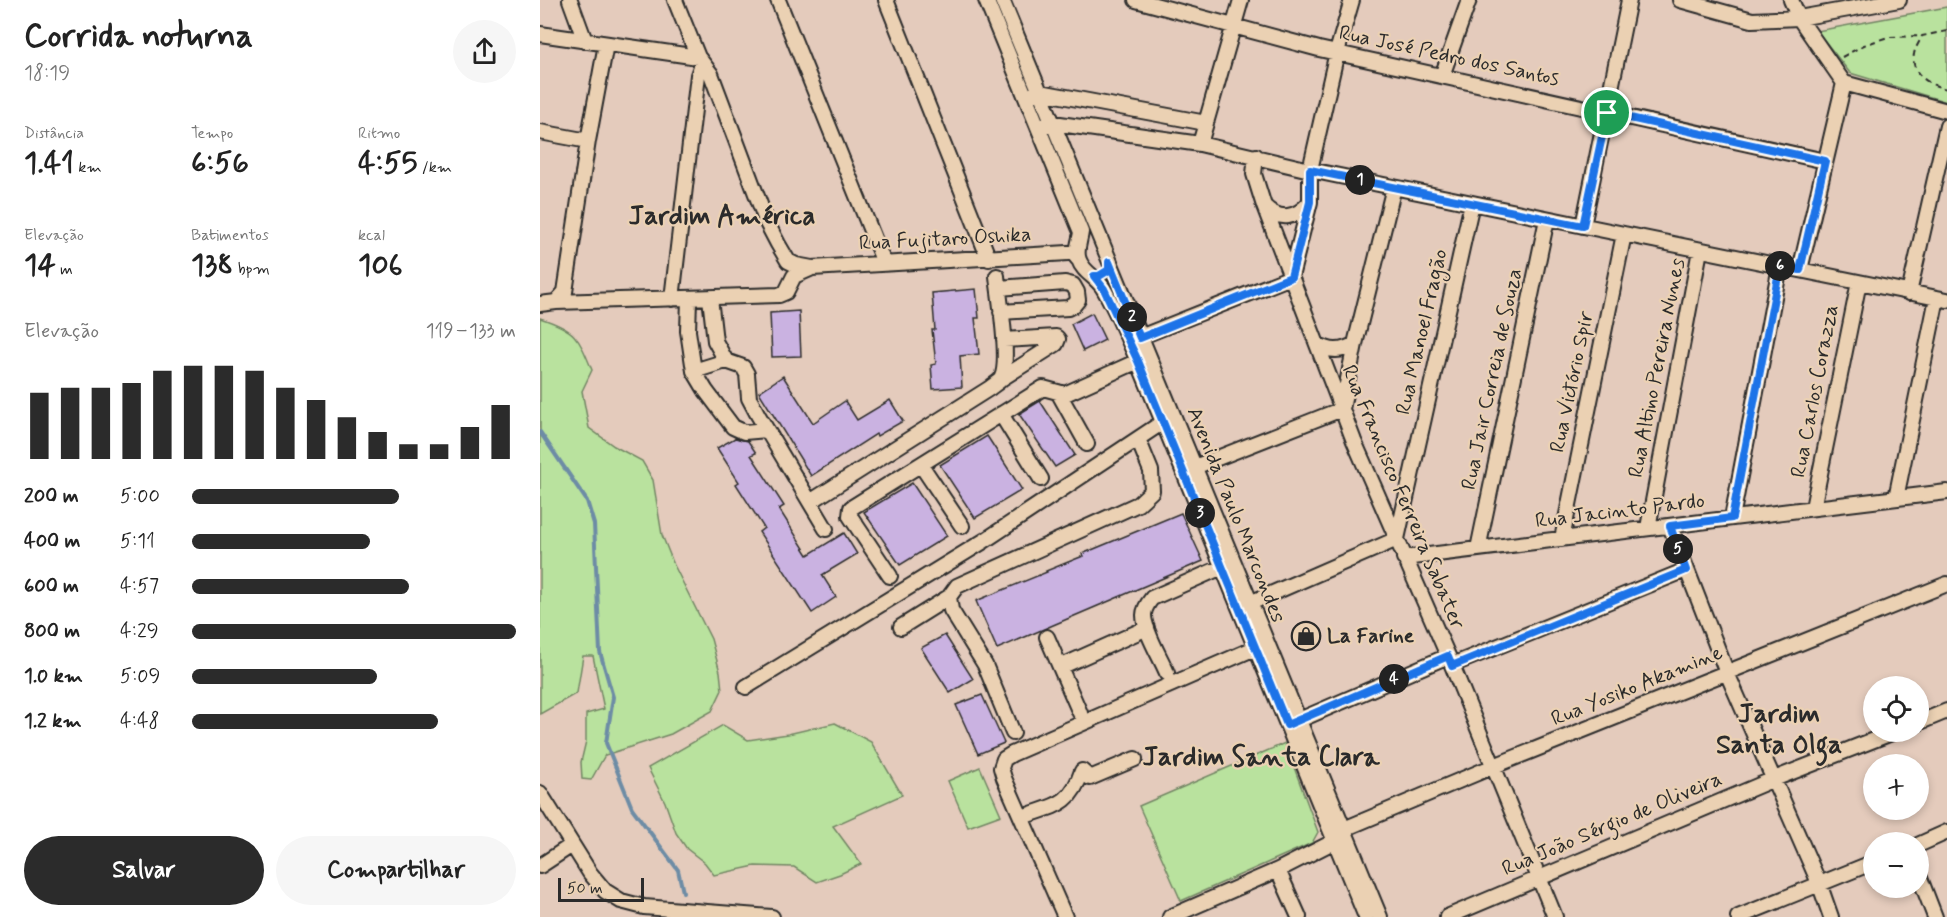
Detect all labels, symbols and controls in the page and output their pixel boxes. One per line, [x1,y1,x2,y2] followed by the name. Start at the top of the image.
[24,15,253,59] text: Corrida noturna
[1336,19,1562,93] street label: Rua José Pedro dos Santos
[453,20,516,83] button: share
[24,60,70,87] text: 18:19
[1581,87,1632,138] pin
[1590,96,1623,129] icon: arrive
[24,123,84,144] text: Distância
[191,123,233,144] text: Tempo
[358,123,400,144] text: Ritmo
[24,144,74,183] text: 1.41
[191,144,249,183] text: 6:56
[358,144,417,183] text: 4:55
[74,157,102,178] text: km
[417,157,452,178] text: /km
[1345,165,1375,195] pin: 1
[1356,169,1364,190] text: 1
[629,199,815,234] district label: Jardim América
[858,221,1032,257] street label: Rua Fujitaro Oshika
[24,225,84,246] text: Elevação
[191,225,269,246] text: Batimentos
[358,225,385,246] text: kcal
[24,246,56,285] text: 14
[191,246,233,285] text: 138
[358,246,403,285] text: 106
[1389,246,1456,418] street label: Rua Manoel Fragão
[1765,251,1795,281] pin: 6
[1776,255,1784,276] text: 6
[1622,256,1692,480] street label: Rua Altino Pereira Nunes
[56,259,73,280] text: m
[233,259,270,280] text: bpm
[1455,266,1529,492] street label: Rua Jair Correia de Souza
[1117,302,1147,332] pin: 2
[1784,302,1846,480] street label: Rua Carlos Corazza
[1128,306,1136,327] text: 2
[1543,309,1601,455] street label: Rua Victório Spir
[24,318,99,345] text: Elevação
[426,318,516,345] text: 119–133 m
[1335,361,1472,634] street label: Rua Francisco Ferreira Sabater
[1180,403,1292,627] street label: Avenida Paulo Marcondes
[24,483,79,510] text: 200 m
[120,483,160,510] text: 5:00
[1534,487,1707,535] street label: Rua Jacinto Pardo
[1185,498,1215,528] pin: 3
[1196,502,1204,523] text: 3
[24,528,80,555] text: 400 m
[120,528,155,555] text: 5:11
[1663,534,1693,564] pin: 5
[1673,538,1683,559] text: 5
[24,573,79,600] text: 600 m
[120,573,159,600] text: 4:57
[24,618,80,645] text: 800 m
[120,618,159,645] text: 4:29
[1290,620,1322,652] shop icon: La Farine
[1327,622,1415,650] place label: La Farine
[1547,639,1727,733] street label: Rua Yosiko Akamine
[24,663,83,690] text: 1.0 km
[120,663,160,690] text: 5:09
[1379,664,1409,694] pin: 4
[1389,668,1399,689] text: 4
[1863,676,1929,898] map controls
[1863,676,1929,742] button: locate
[1716,697,1842,766] district label: Jardim Santa Olga
[24,708,81,735] text: 1.2 km
[120,708,160,735] text: 4:48
[1142,740,1380,775] district label: Jardim Santa Clara
[1863,754,1929,820] button: +
[1498,765,1727,885] street label: Rua João Sérgio de Oliveira
[1863,832,1929,898] button: −
[24,836,264,905] button: Salvar
[276,836,516,905] button: Compartilhar
[558,875,644,902] scale bar
[567,878,603,899] text: 50 m

